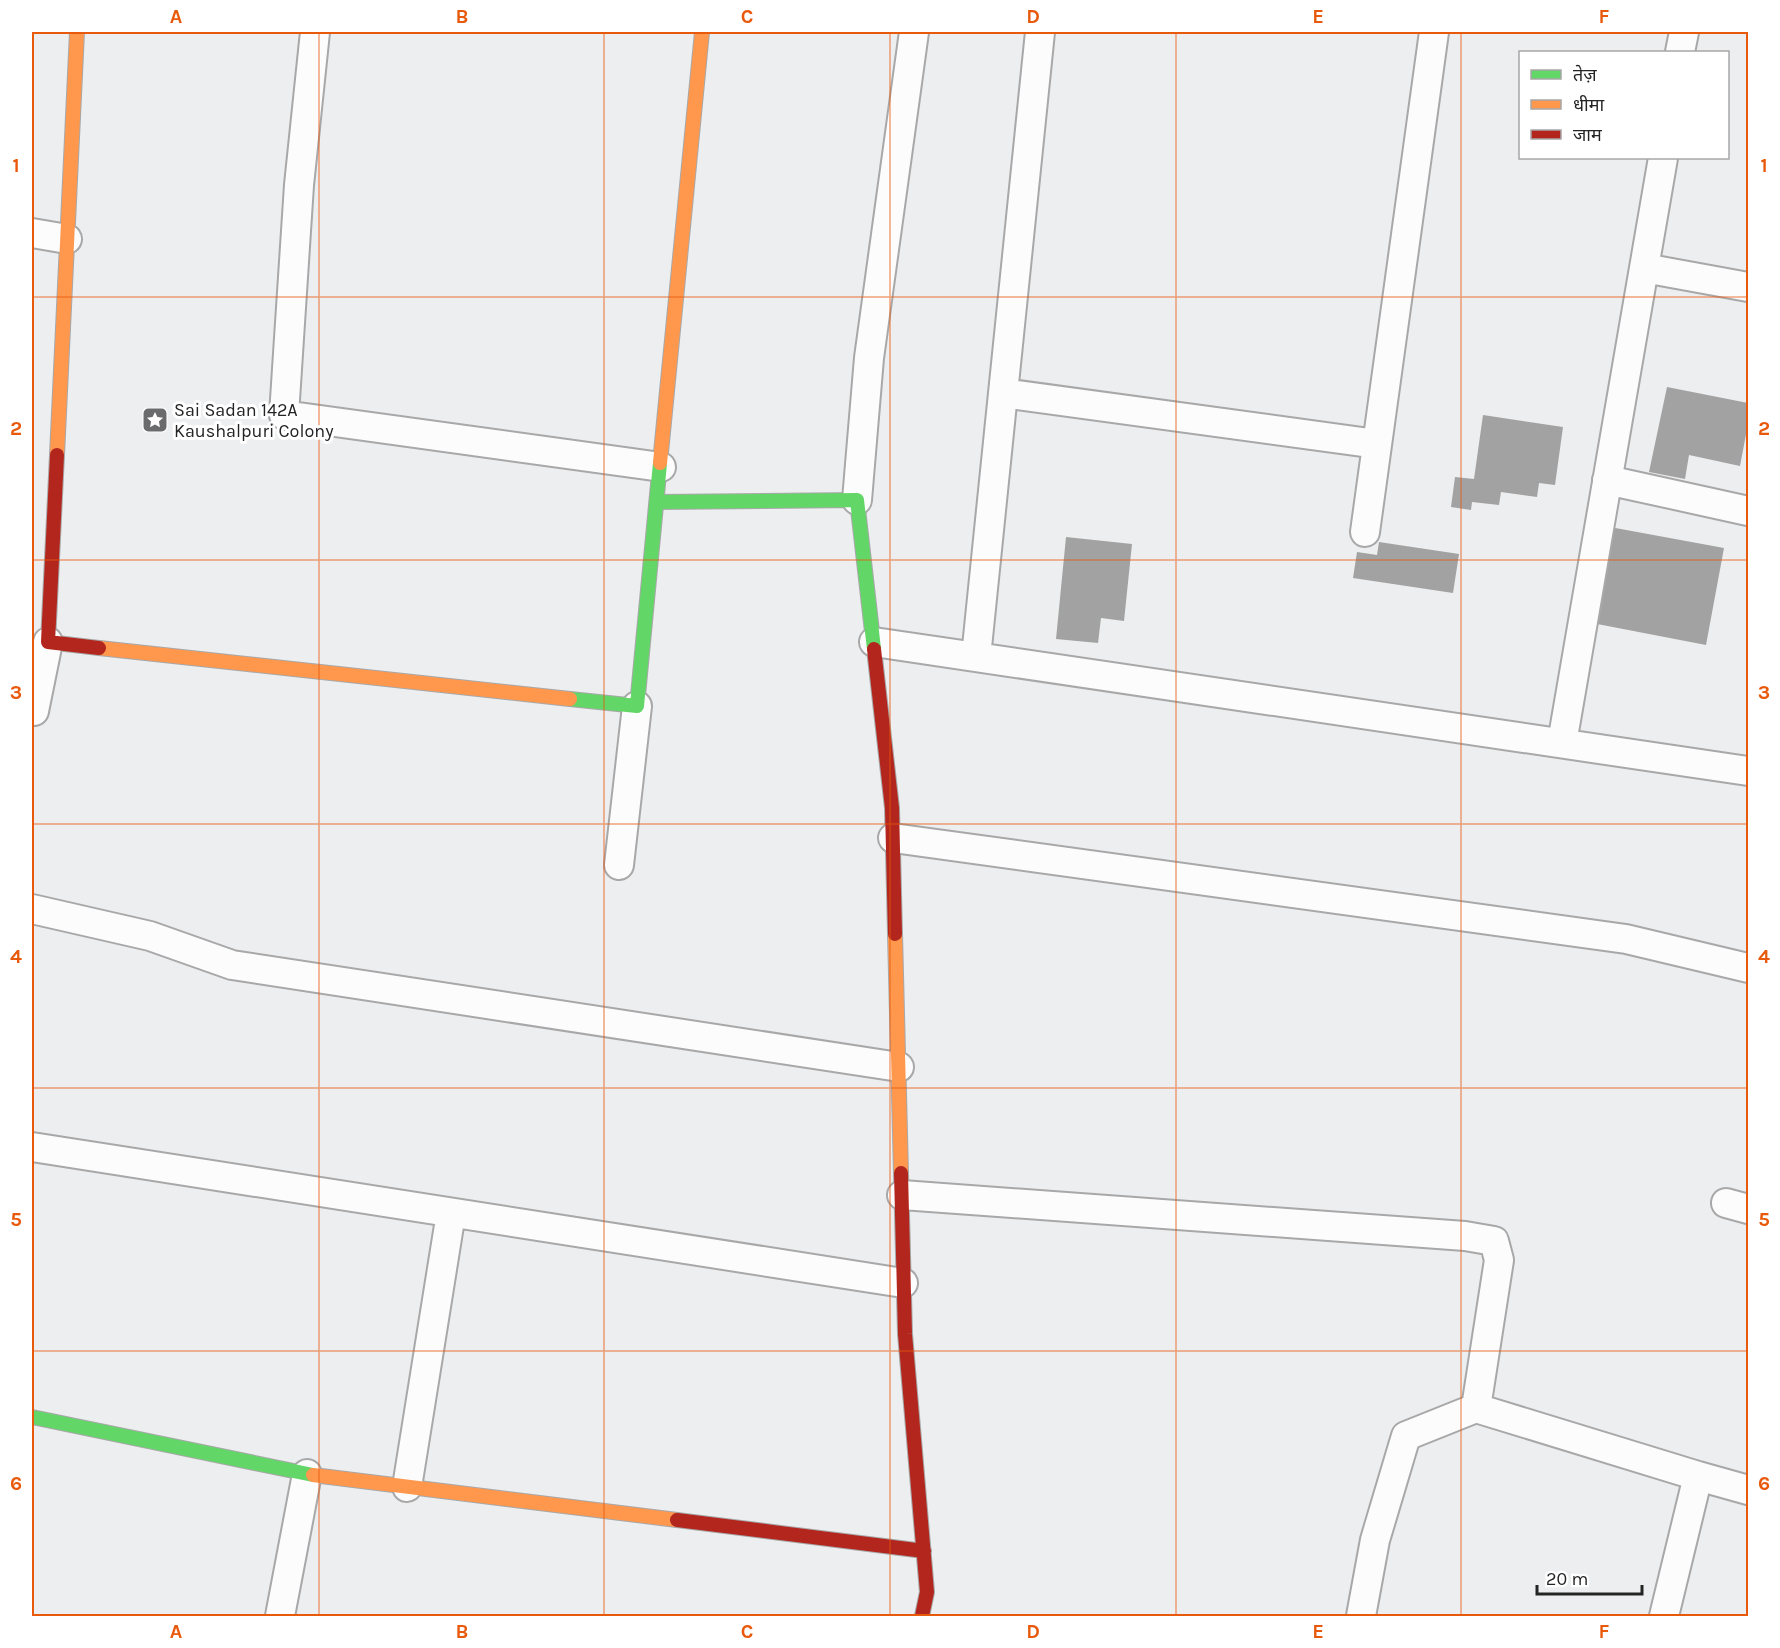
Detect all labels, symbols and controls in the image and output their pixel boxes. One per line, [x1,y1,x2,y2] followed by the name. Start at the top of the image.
[170,5,183,28] text: A
[456,5,468,28] text: B
[741,5,753,28] text: C
[1026,5,1040,28] text: D
[1312,5,1324,28] text: E
[1599,5,1610,28] text: F
[1519,51,1729,159] legend
[1573,64,1597,86] text: तेज़
[1573,94,1604,116] text: धीमा
[1573,124,1603,146] text: जाम
[12,154,20,177] text: 1
[1760,154,1768,177] text: 1
[174,399,334,442] place label: Sai Sadan 142A Kaushalpuri Colony
[140,405,170,435] place icon: Sai Sadan 142A Kaushalpuri Colony
[10,417,22,440] text: 2
[1758,417,1770,440] text: 2
[10,681,22,704] text: 3
[1758,681,1770,704] text: 3
[10,945,22,968] text: 4
[1758,945,1770,968] text: 4
[10,1208,22,1231] text: 5
[1758,1208,1770,1231] text: 5
[10,1472,22,1495] text: 6
[1758,1472,1770,1495] text: 6
[1537,1558,1642,1596] scale bar
[1546,1568,1588,1590] text: 20 m
[170,1620,183,1643] text: A
[456,1620,468,1643] text: B
[741,1620,753,1643] text: C
[1026,1620,1040,1643] text: D
[1312,1620,1324,1643] text: E
[1599,1620,1610,1643] text: F

